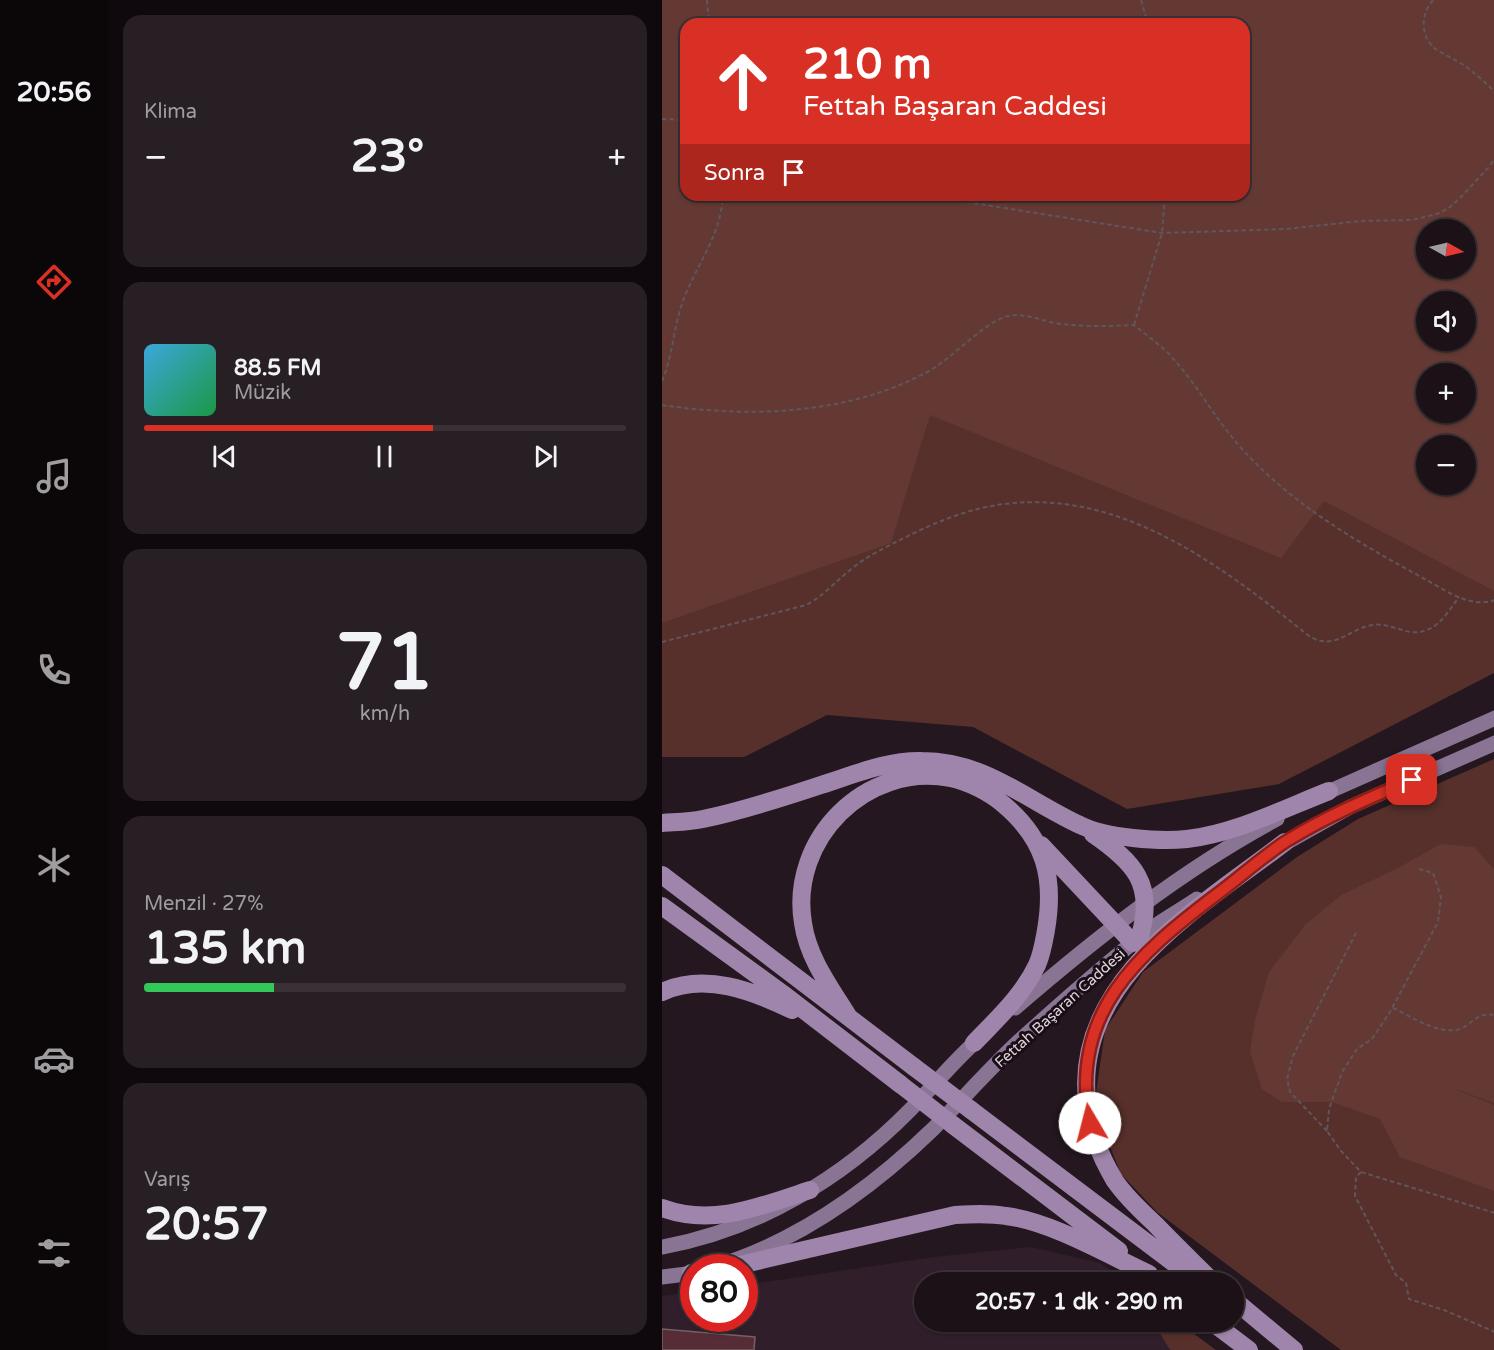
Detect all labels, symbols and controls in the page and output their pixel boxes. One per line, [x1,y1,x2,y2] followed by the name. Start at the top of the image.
[803,39,932,90] text: 210 m
[704,42,782,120] icon: ahead
[17,76,91,109] text: 20:56
[803,90,1107,123] text: Fettah Başaran Caddesi
[144,100,197,124] text: Klima
[351,130,424,184] text: 23°
[144,138,168,177] text: −
[607,138,626,177] text: +
[777,156,810,189] icon: arrive
[704,160,765,186] text: Sonra
[1416,219,1476,279] north arrow
[1416,219,1476,495] map controls
[33,261,75,303] icon: directions
[1416,291,1476,351] button: sound
[234,355,322,381] text: 88.5 FM
[1416,363,1476,423] button: +
[234,381,291,405] text: Müzik
[1416,435,1476,495] button: −
[208,440,241,473] icon: previous
[368,440,401,473] icon: pause
[529,440,562,473] icon: next
[33,455,75,497] icon: music
[336,616,434,710] text: 71
[33,649,75,691] icon: phone
[360,702,410,726] text: km/h
[1386,754,1437,805] pin
[1395,763,1428,796] icon: arrive
[33,844,75,886] icon: climate
[144,892,263,916] text: Menzil · 27%
[144,922,306,976] text: 135 km
[991,945,1129,1071] street label: Fettah Başaran Caddesi
[33,1038,75,1080] icon: car
[1058,1091,1122,1155] position arrow
[144,1168,190,1192] text: Varış
[144,1198,269,1252] text: 20:57
[33,1232,75,1274] icon: filters
[680,1254,758,1332] speed limit sign: 80
[975,1289,1183,1315] text: 20:57 · 1 dk · 290 m

